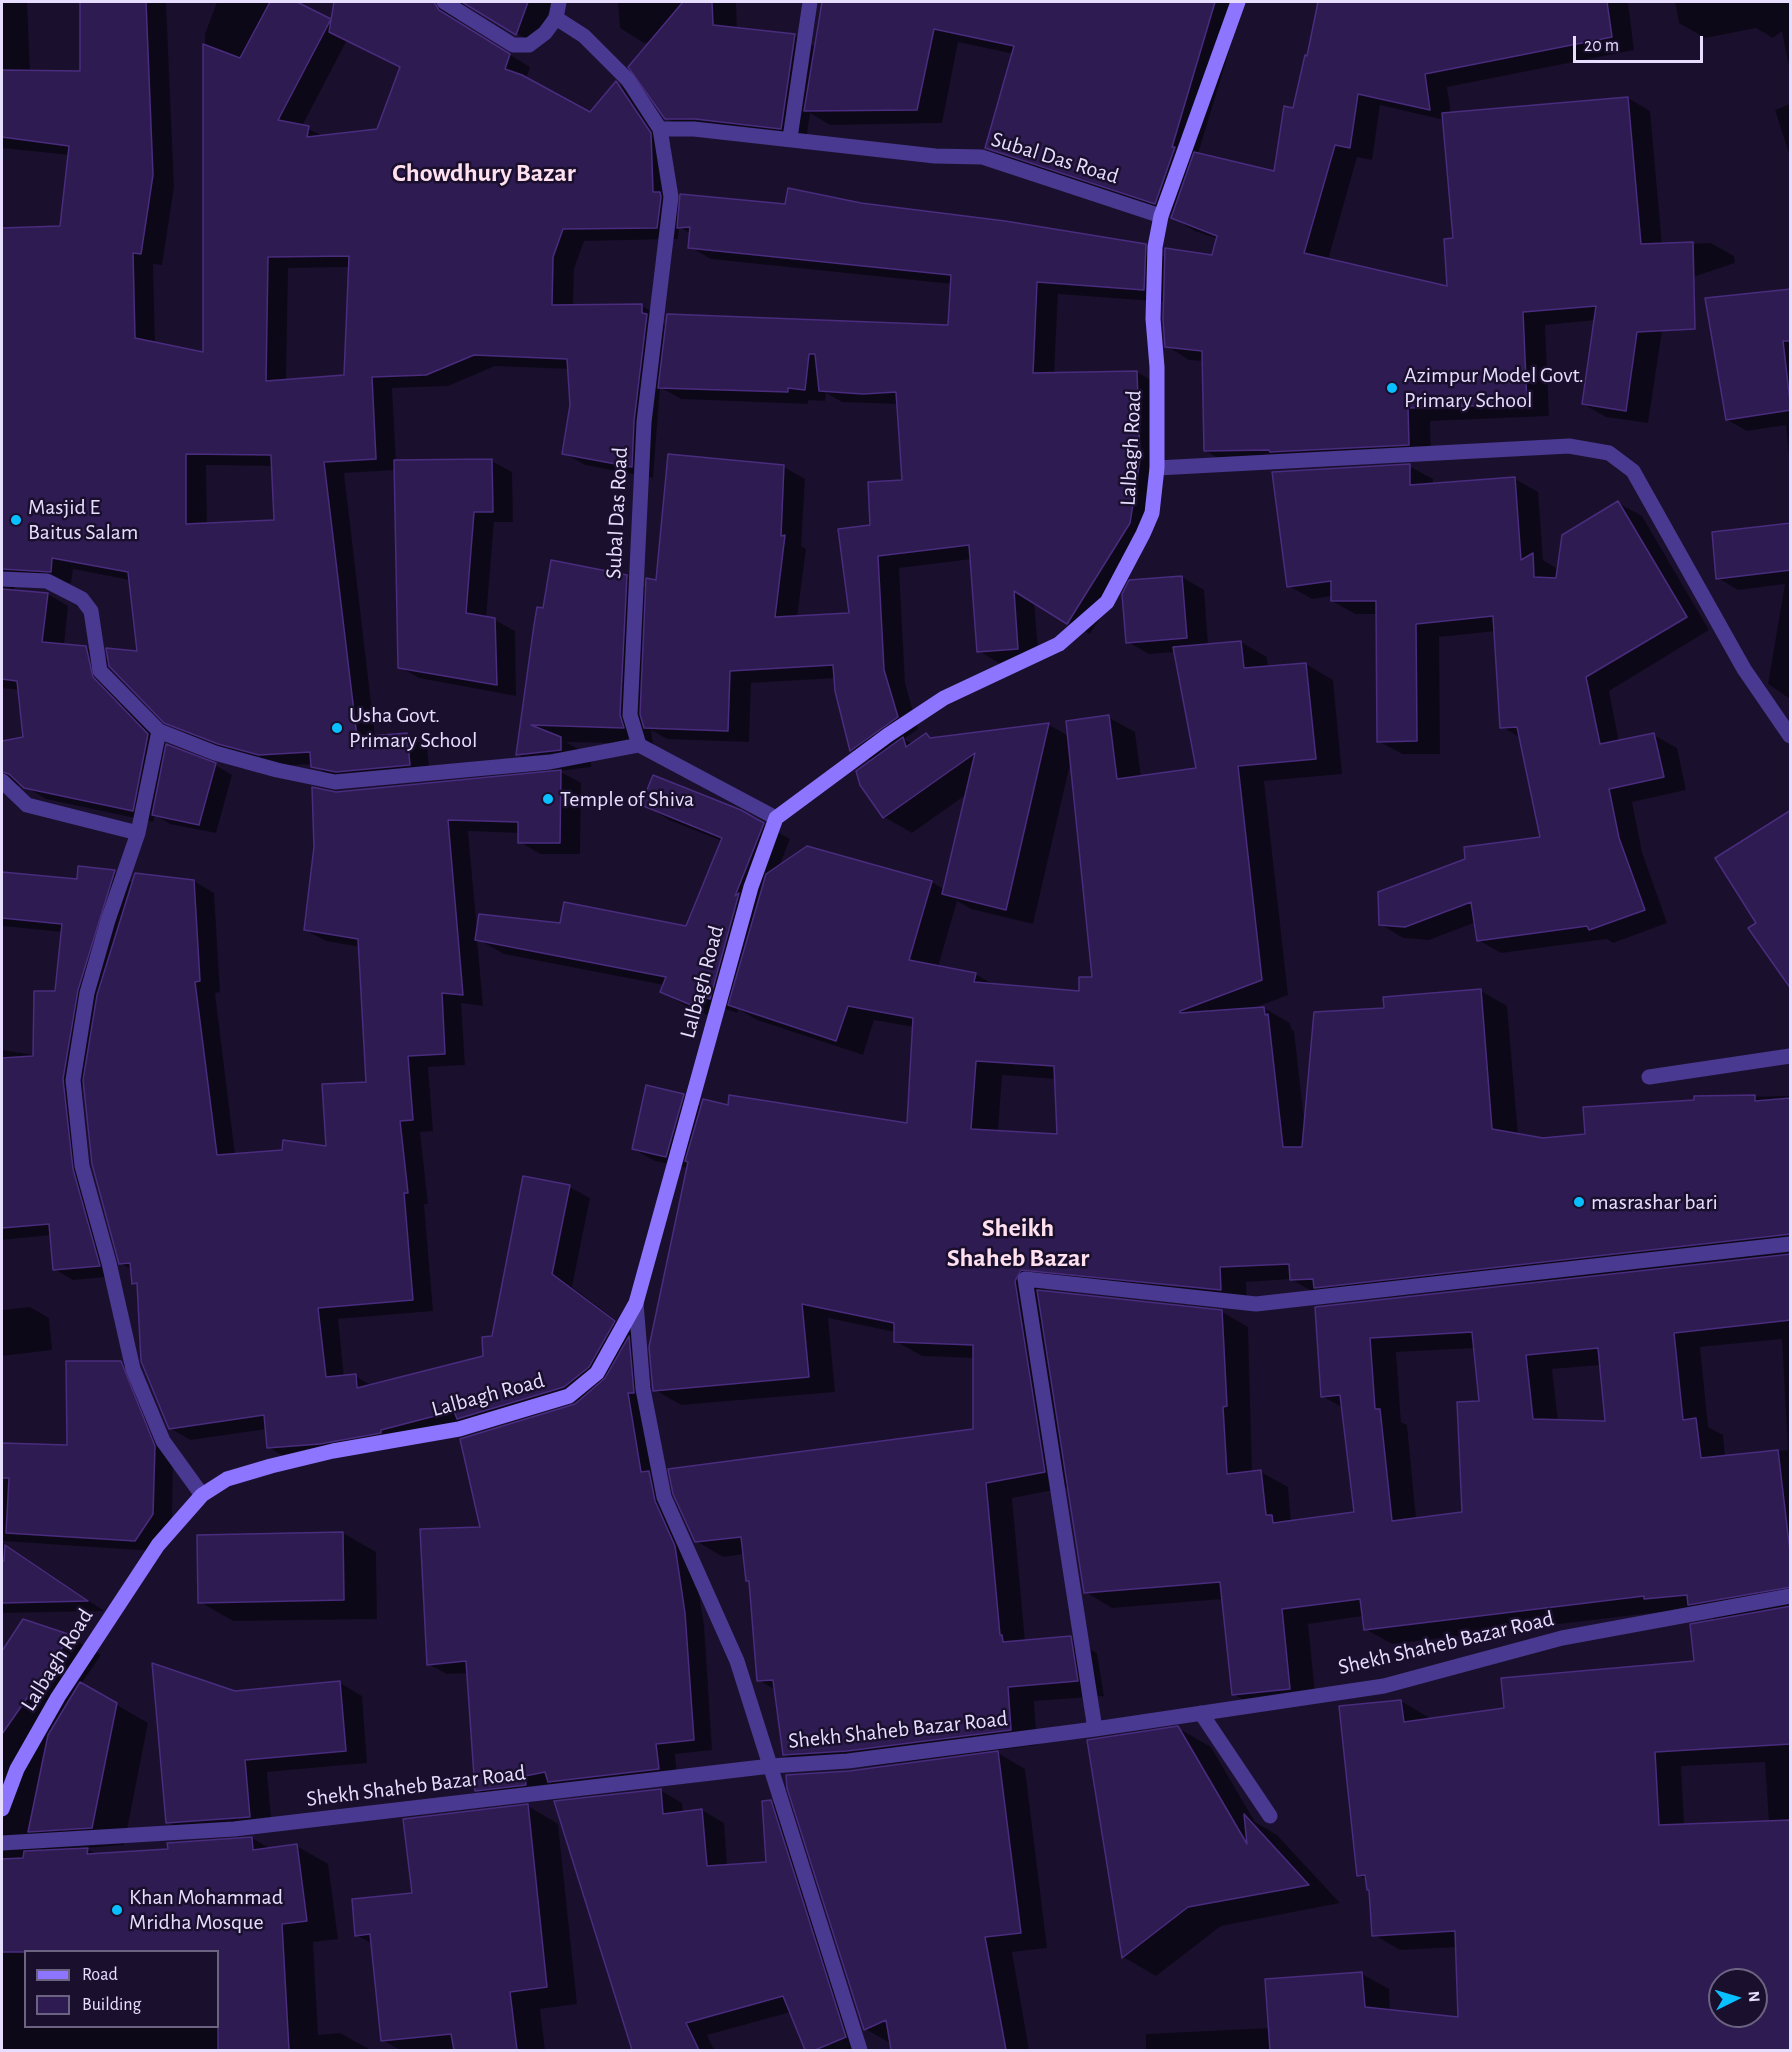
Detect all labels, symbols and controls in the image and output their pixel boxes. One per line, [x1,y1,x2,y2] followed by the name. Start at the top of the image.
[1576,24,1706,62] scale bar
[1584,37,1619,55] text: 20 m
[988,126,1122,190] street label: Subal Das Road
[392,157,576,189] district label: Chowdhury Bazar
[1404,362,1584,414] place label: Azimpur Model Govt. Primary School
[1385,381,1399,395] marker: Azimpur Model Govt. Primary School
[1115,390,1147,506] street label: Lalbagh Road
[600,446,634,580] street label: Subal Das Road
[28,494,138,546] place label: Masjid E Baitus Salam
[9,513,23,527] marker: Masjid E Baitus Salam
[349,702,477,754] place label: Usha Govt. Primary School
[330,721,344,735] marker: Usha Govt. Primary School
[560,786,694,812] place label: Temple of Shiva
[541,792,555,806] marker: Temple of Shiva
[674,923,730,1041] street label: Lalbagh Road
[1591,1189,1718,1215] place label: masrashar bari
[1572,1195,1586,1209] marker: masrashar bari
[947,1212,1089,1274] district label: Sheikh Shaheb Bazar
[429,1367,547,1423] street label: Lalbagh Road
[15,1604,99,1716] street label: Lalbagh Road
[1336,1605,1556,1681] street label: Shekh Shaheb Bazar Road
[787,1705,1009,1755] street label: Shekh Shaheb Bazar Road
[305,1759,527,1813] street label: Shekh Shaheb Bazar Road
[129,1884,283,1936] place label: Khan Mohammad Mridha Mosque
[110,1903,124,1917] marker: Khan Mohammad Mridha Mosque
[24,1950,219,2028] legend
[82,1966,118,1984] text: Road
[1708,1968,1768,2028] north arrow
[1745,1990,1762,2003] text: N
[82,1996,141,2014] text: Building

